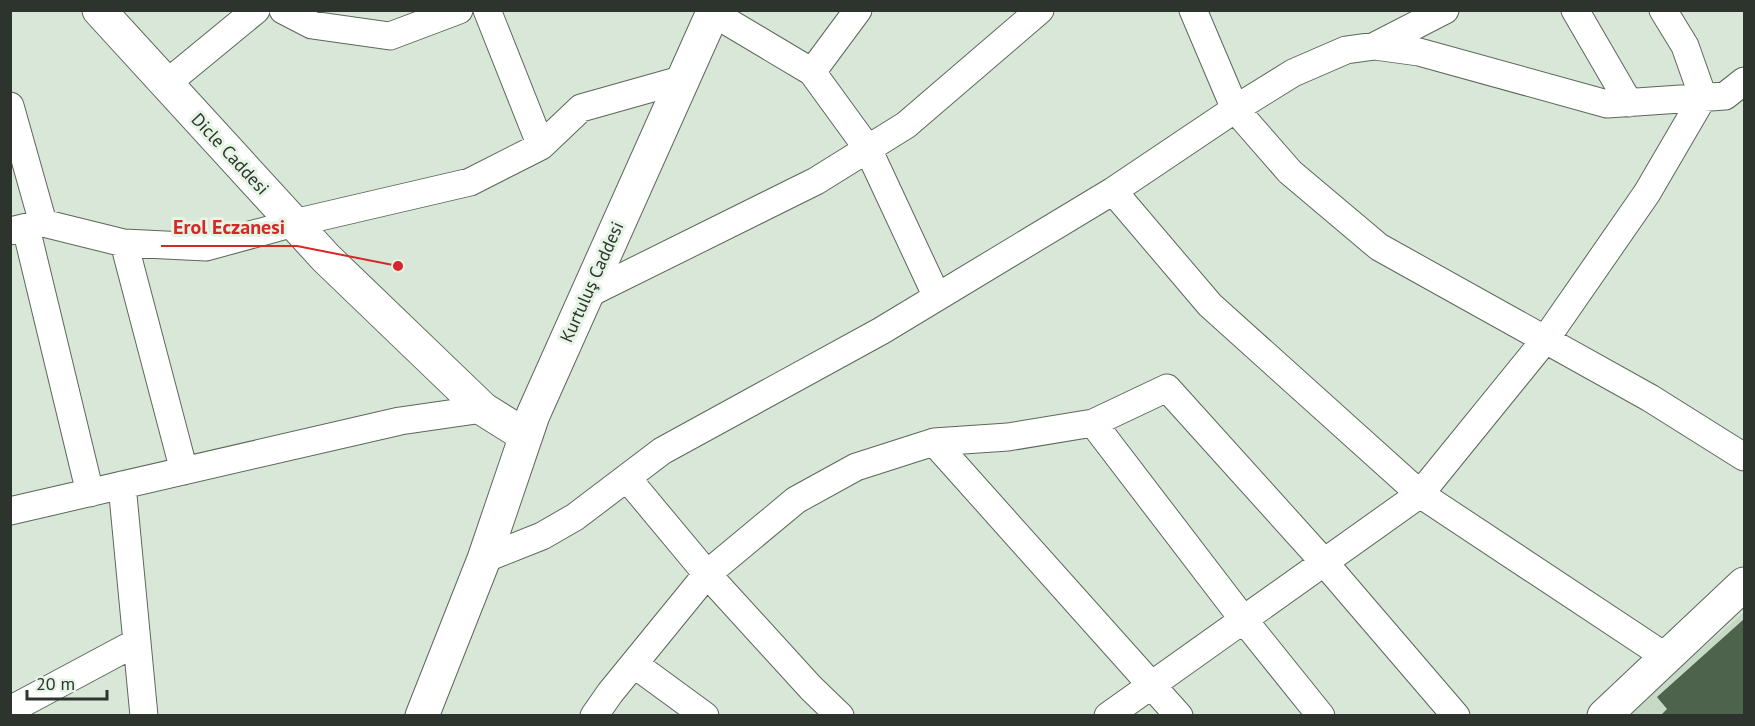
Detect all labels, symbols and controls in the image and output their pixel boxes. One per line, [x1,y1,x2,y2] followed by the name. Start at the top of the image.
[187,108,274,199] street label: Dicle Caddesi
[161,208,297,246] callout: Erol Eczanesi
[173,214,285,240] text: Erol Eczanesi
[555,218,628,346] street label: Kurtuluş Caddesi
[27,663,106,701] scale bar
[36,672,75,695] text: 20 m

